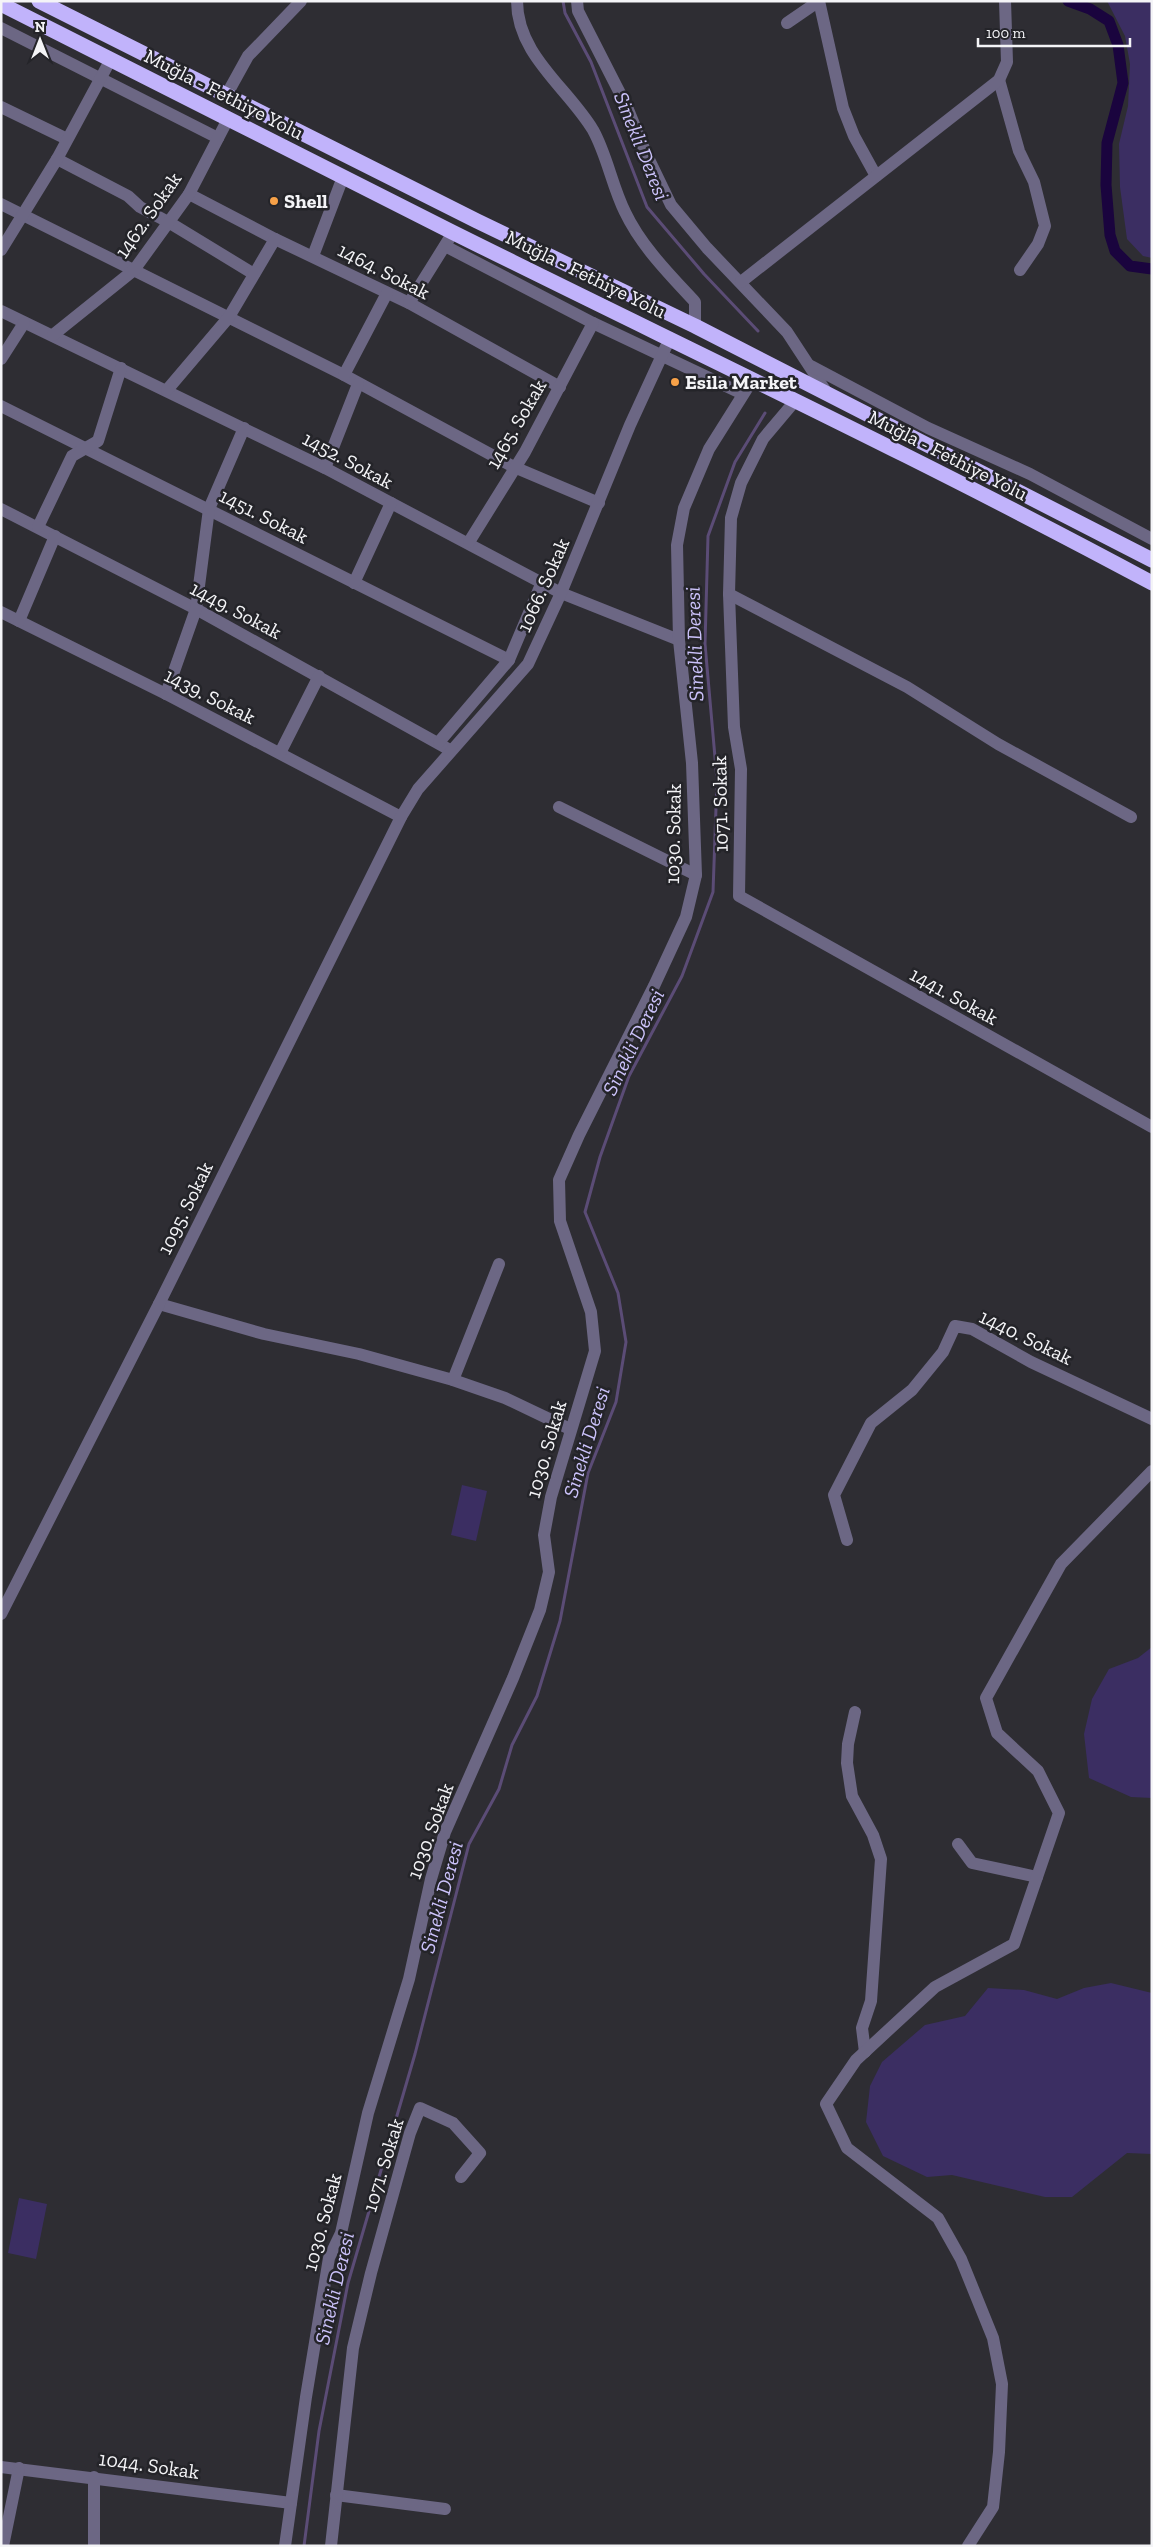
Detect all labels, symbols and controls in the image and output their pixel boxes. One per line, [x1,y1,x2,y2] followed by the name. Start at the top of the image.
[15,15,65,65] north arrow
[978,15,1130,47] scale bar
[35,19,46,36] text: N
[986,24,1025,42] text: 100 m
[140,44,308,144] street label: Muğla - Fethiye Yolu
[609,88,675,204] water label: Sinekli Deresi
[110,167,187,263] street label: 1462. Sokak
[284,189,328,213] place label: Shell
[268,195,280,207] marker: Shell
[502,225,670,323] street label: Muğla - Fethiye Yolu
[334,238,435,305] street label: 1464. Sokak
[685,370,798,394] place label: Esila Market
[481,374,552,473] street label: 1465. Sokak
[669,376,681,388] marker: Esila Market
[864,405,1032,505] street label: Muğla - Fethiye Yolu
[299,426,398,494] street label: 1452. Sokak
[216,483,313,549] street label: 1451. Sokak
[512,534,575,636] street label: 1066. Sokak
[186,576,286,644] street label: 1449. Sokak
[680,586,708,702] water label: Sinekli Deresi
[160,663,260,729] street label: 1439. Sokak
[707,755,733,852] street label: 1071. Sokak
[660,783,686,884] street label: 1030. Sokak
[906,962,1003,1030] street label: 1441. Sokak
[597,985,669,1099] water label: Sinekli Deresi
[152,1157,218,1258] street label: 1095. Sokak
[976,1304,1077,1370] street label: 1440. Sokak
[557,1383,615,1501] water label: Sinekli Deresi
[521,1397,572,1501] street label: 1030. Sokak
[402,1779,459,1882] street label: 1030. Sokak
[414,1838,468,1956] water label: Sinekli Deresi
[357,2115,409,2215] street label: 1071. Sokak
[297,2170,347,2274] street label: 1030. Sokak
[309,2229,359,2347] water label: Sinekli Deresi
[97,2446,201,2484] street label: 1044. Sokak

